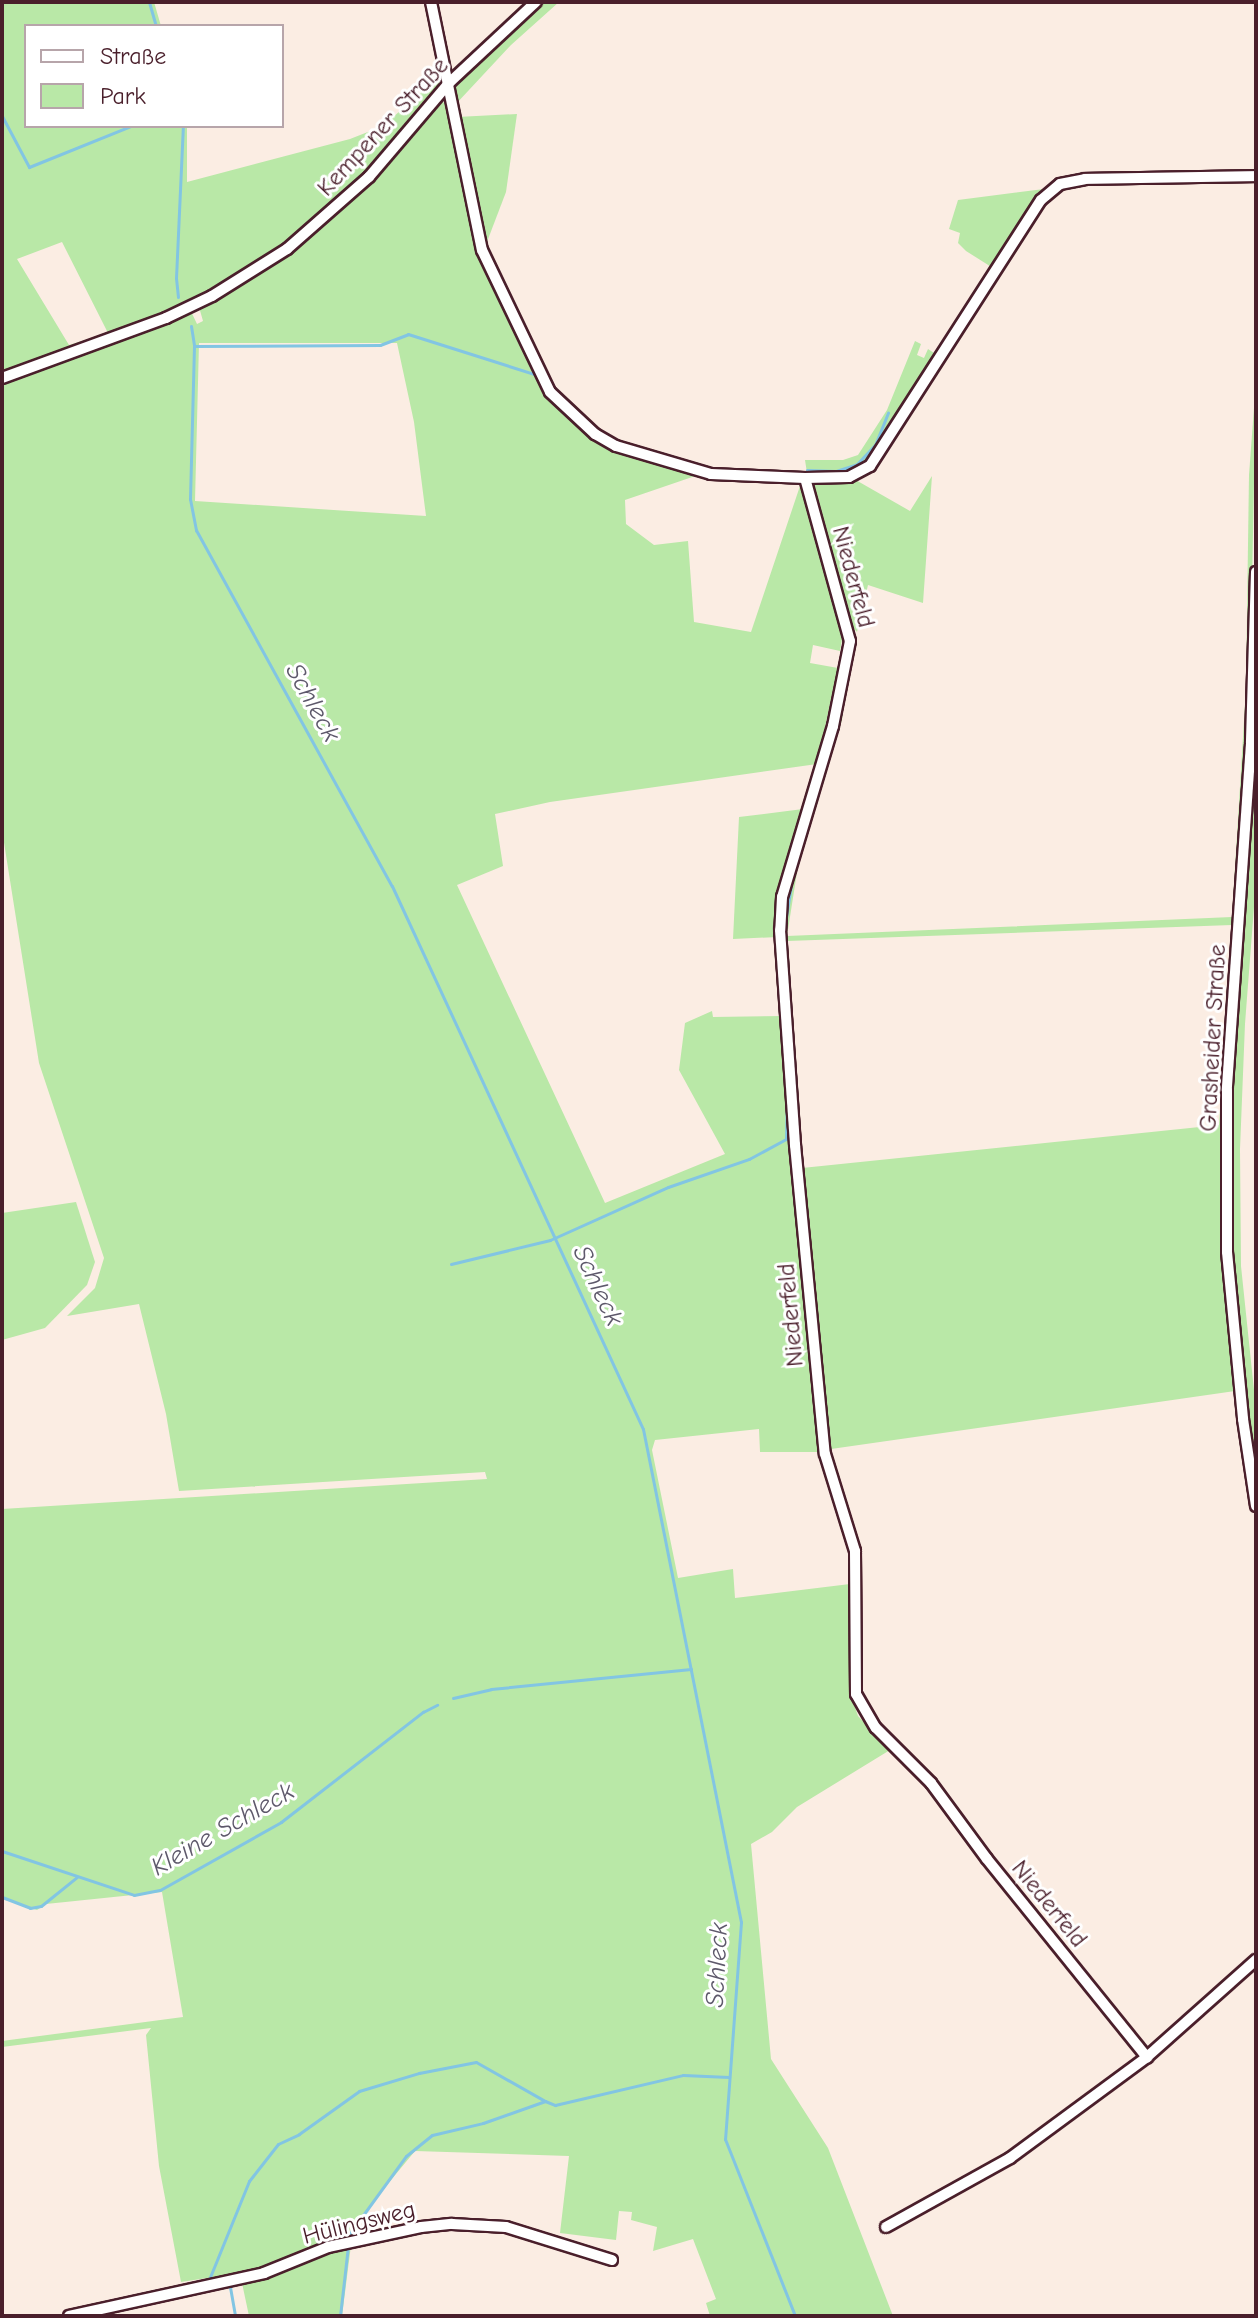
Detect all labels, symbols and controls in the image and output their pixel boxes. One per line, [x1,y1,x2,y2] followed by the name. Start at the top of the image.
[24,24,284,128] legend
[100,42,166,70] text: Straße
[311,52,455,202] street label: Kempener Straße
[100,82,146,110] text: Park
[826,523,880,631] street label: Niederfeld
[278,658,346,748] water label: Schleck
[1194,944,1232,1132] street label: Grasheider Straße
[565,1241,629,1331] water label: Schleck
[772,1262,810,1368] street label: Niederfeld
[146,1776,300,1884] water label: Kleine Schleck
[1005,1855,1093,1953] street label: Niederfeld
[700,1922,736,2008] water label: Schleck
[300,2195,418,2251] street label: Hülingsweg

